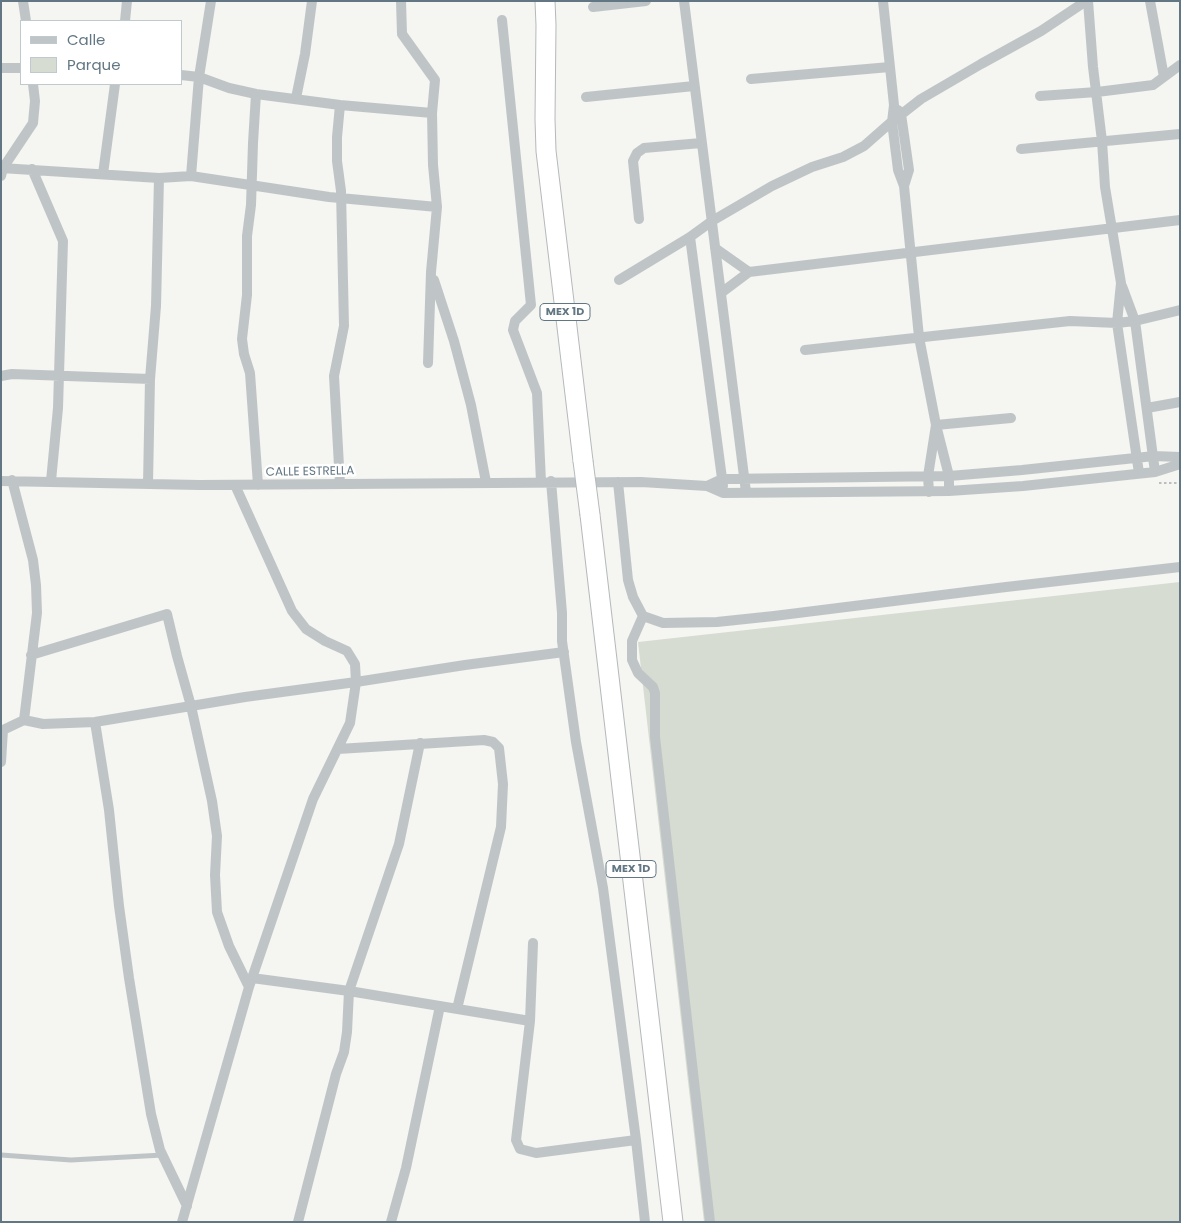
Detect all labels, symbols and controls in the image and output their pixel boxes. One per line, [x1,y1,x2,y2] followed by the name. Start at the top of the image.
[20,20,182,85] legend
[67,29,105,50] text: Calle
[67,54,120,75] text: Parque
[540,304,590,320] road number: MEX 1D
[266,464,354,480] street label: CALLE ESTRELLA
[606,861,656,878] road number: MEX 1D

